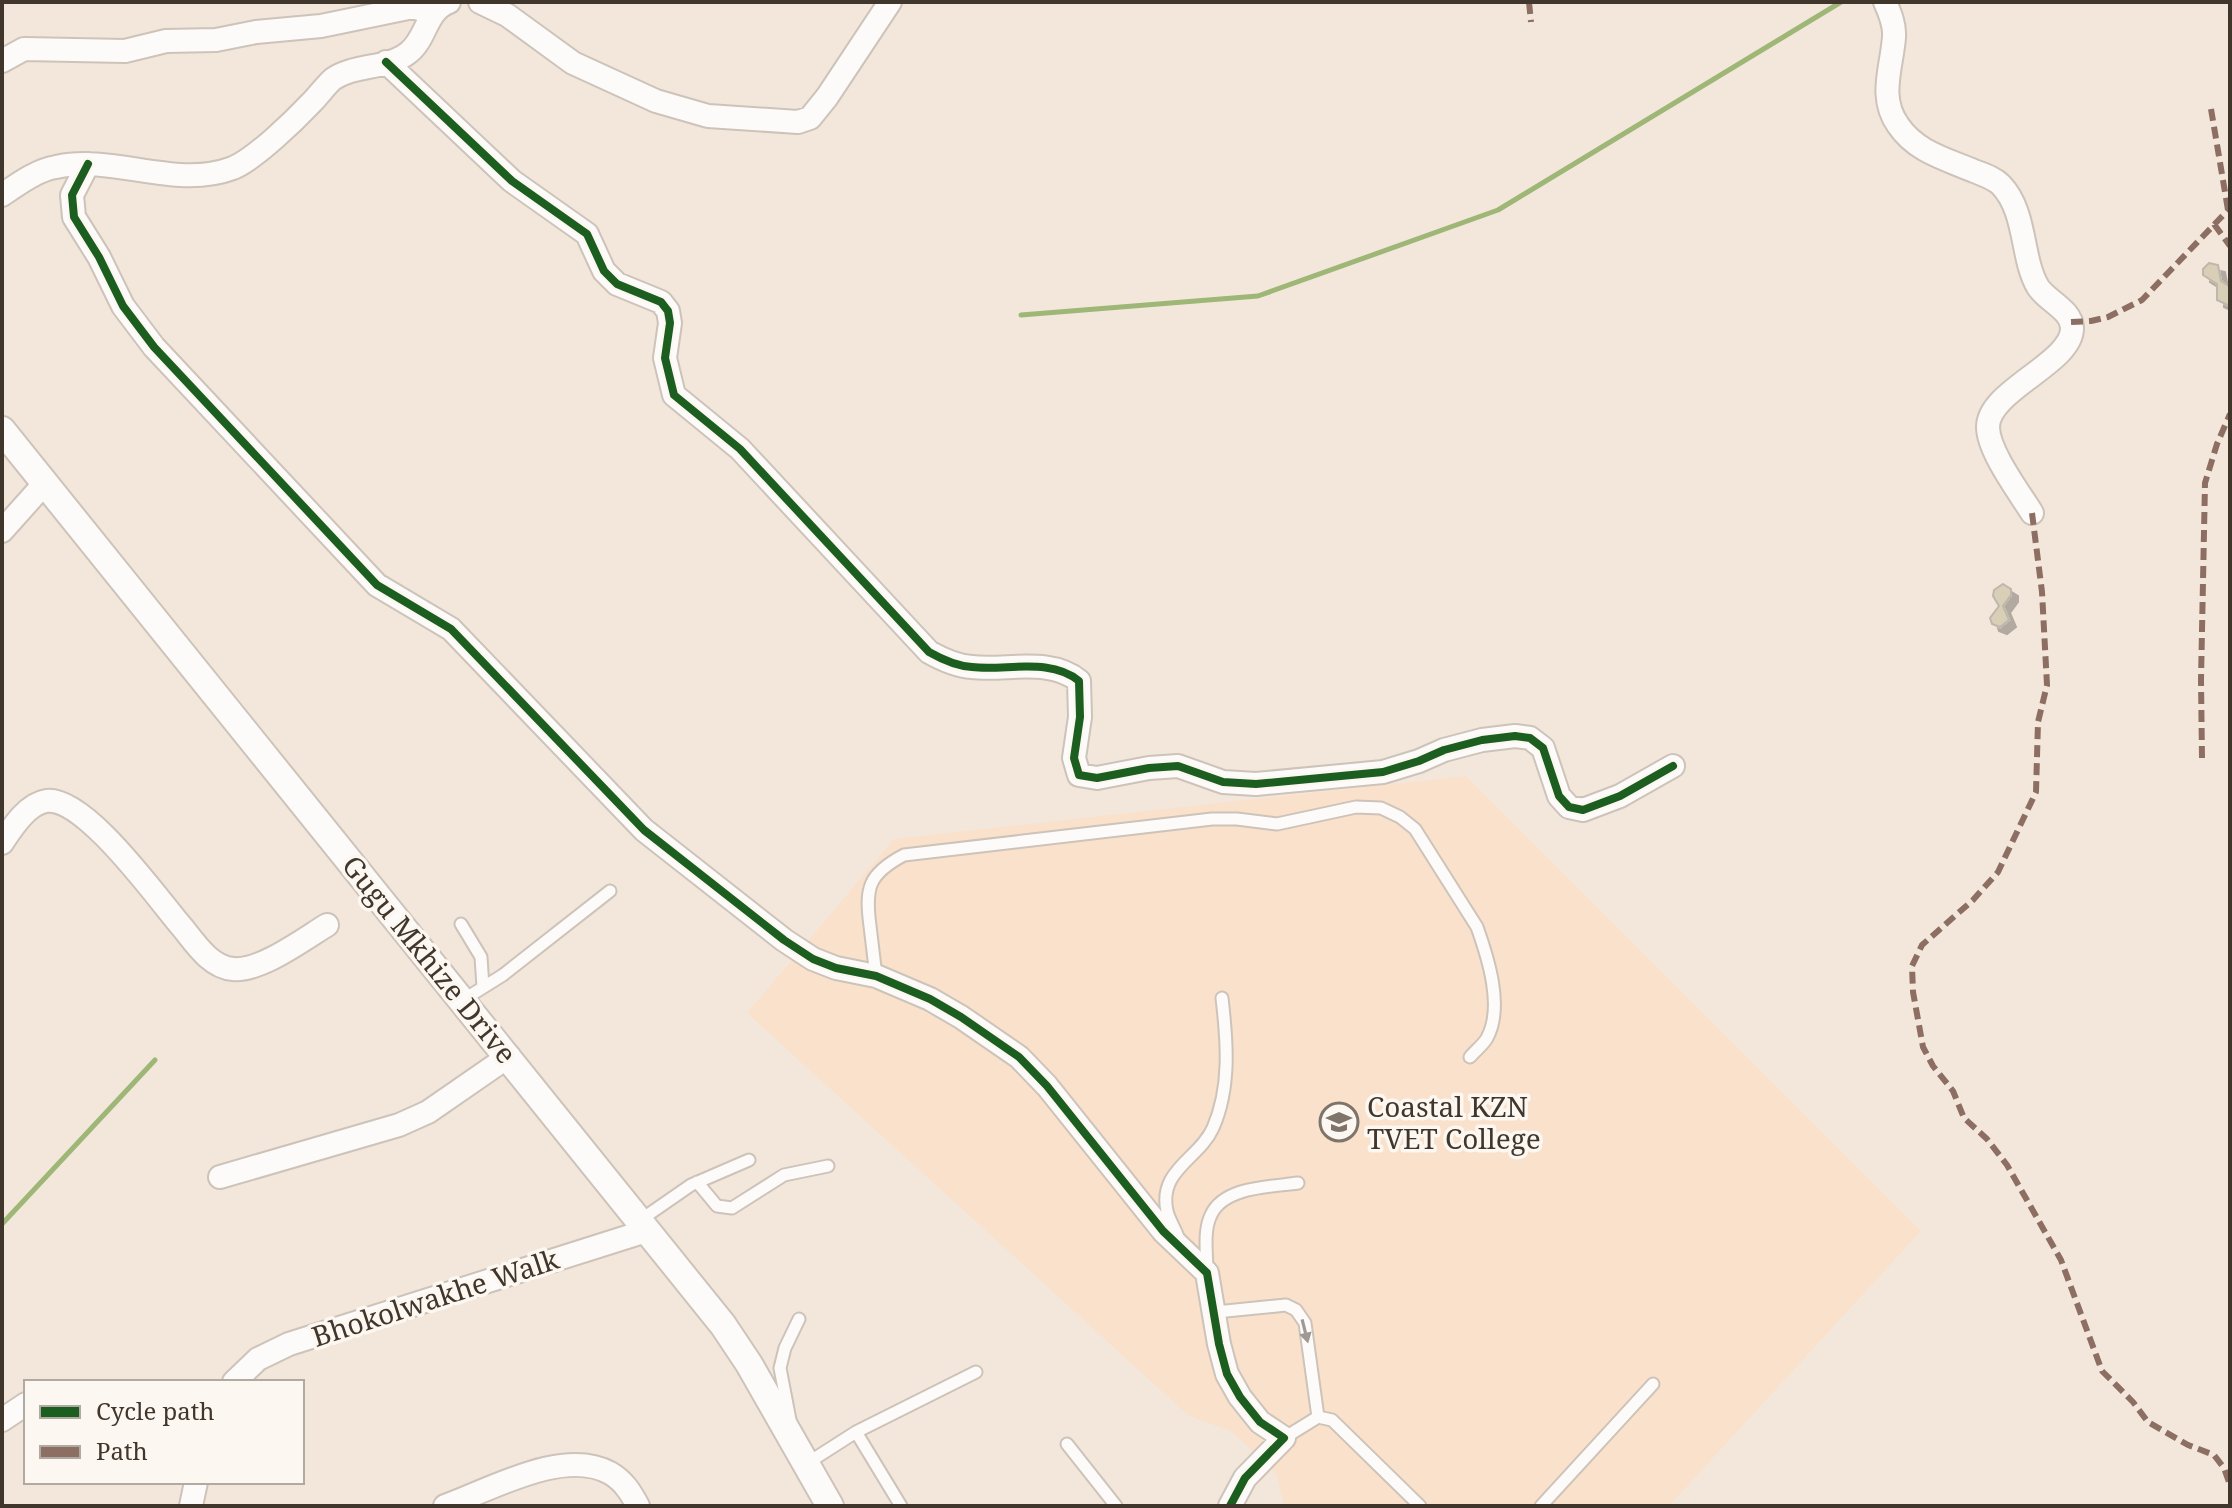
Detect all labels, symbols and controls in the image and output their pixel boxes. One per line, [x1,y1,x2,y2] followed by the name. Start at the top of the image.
[334,847,526,1071] street label: Gugu Mkhize Drive
[1367,1087,1541,1157] place label: Coastal KZN TVET College
[1318,1101,1360,1143] school or university icon: Coastal KZN TVET College
[307,1239,564,1355] street label: Bhokolwakhe Walk
[1299,1319,1312,1344] one-way arrow
[24,1380,304,1484] legend
[96,1394,215,1427] text: Cycle path
[96,1434,148,1467] text: Path

